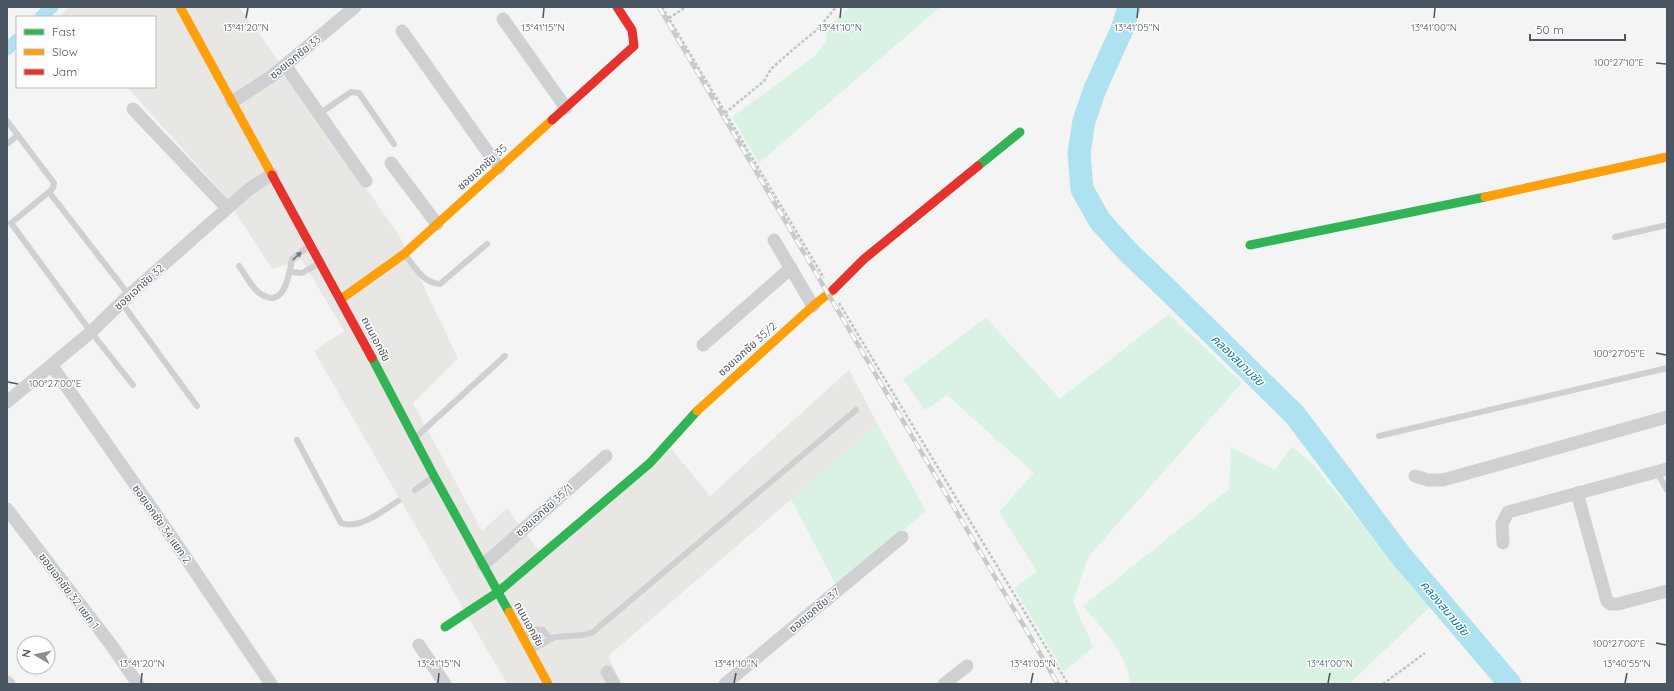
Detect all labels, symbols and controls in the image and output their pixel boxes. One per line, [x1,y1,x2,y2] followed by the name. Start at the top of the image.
[16,16,156,88] legend
[1530,16,1625,42] scale bar
[223,21,269,34] text: 13°41'20"N
[521,21,565,34] text: 13°41'15"N
[818,21,862,34] text: 13°41'10"N
[1114,21,1160,34] text: 13°41'05"N
[1411,21,1457,34] text: 13°41'00"N
[1536,22,1564,37] text: 50 m
[52,24,76,39] text: Fast
[266,32,324,82] street label: ซอยเอกชัย 33
[52,44,78,59] text: Slow
[1594,56,1645,69] text: 100°27'10"E
[52,64,77,79] text: Jam
[454,141,510,193] street label: ซอยเอกชัย 35
[292,252,302,261] one-way arrow
[111,261,167,313] street label: ซอยเอกชัย 32
[358,314,394,364] street label: ถนนเอกชัย
[715,319,779,379] street label: ซอยเอกชัย 35/2
[1208,331,1268,390] water label: คลองสนามชัย
[1593,347,1645,360] text: 100°27'05"E
[29,377,82,390] text: 100°27'00"E
[512,481,576,539] street label: ซอยเอกชัย 35/1
[130,482,194,566] street label: ซอยเอกชัย 34 แยก 2
[36,550,102,632] street label: ซอยเอกชัย 32 แยก 1
[1417,577,1473,639] water label: คลองสนามชัย
[786,584,843,635] street label: ซอยเอกชัย 37
[511,599,547,649] street label: ถนนเอกชัย
[16,635,56,675] north arrow
[1593,637,1646,650] text: 100°27'00"E
[19,648,34,659] text: N
[119,657,165,670] text: 13°41'20"N
[417,657,461,670] text: 13°41'15"N
[714,657,758,670] text: 13°41'10"N
[1010,657,1056,670] text: 13°41'05"N
[1307,657,1353,670] text: 13°41'00"N
[1603,657,1651,670] text: 13°40'55"N

